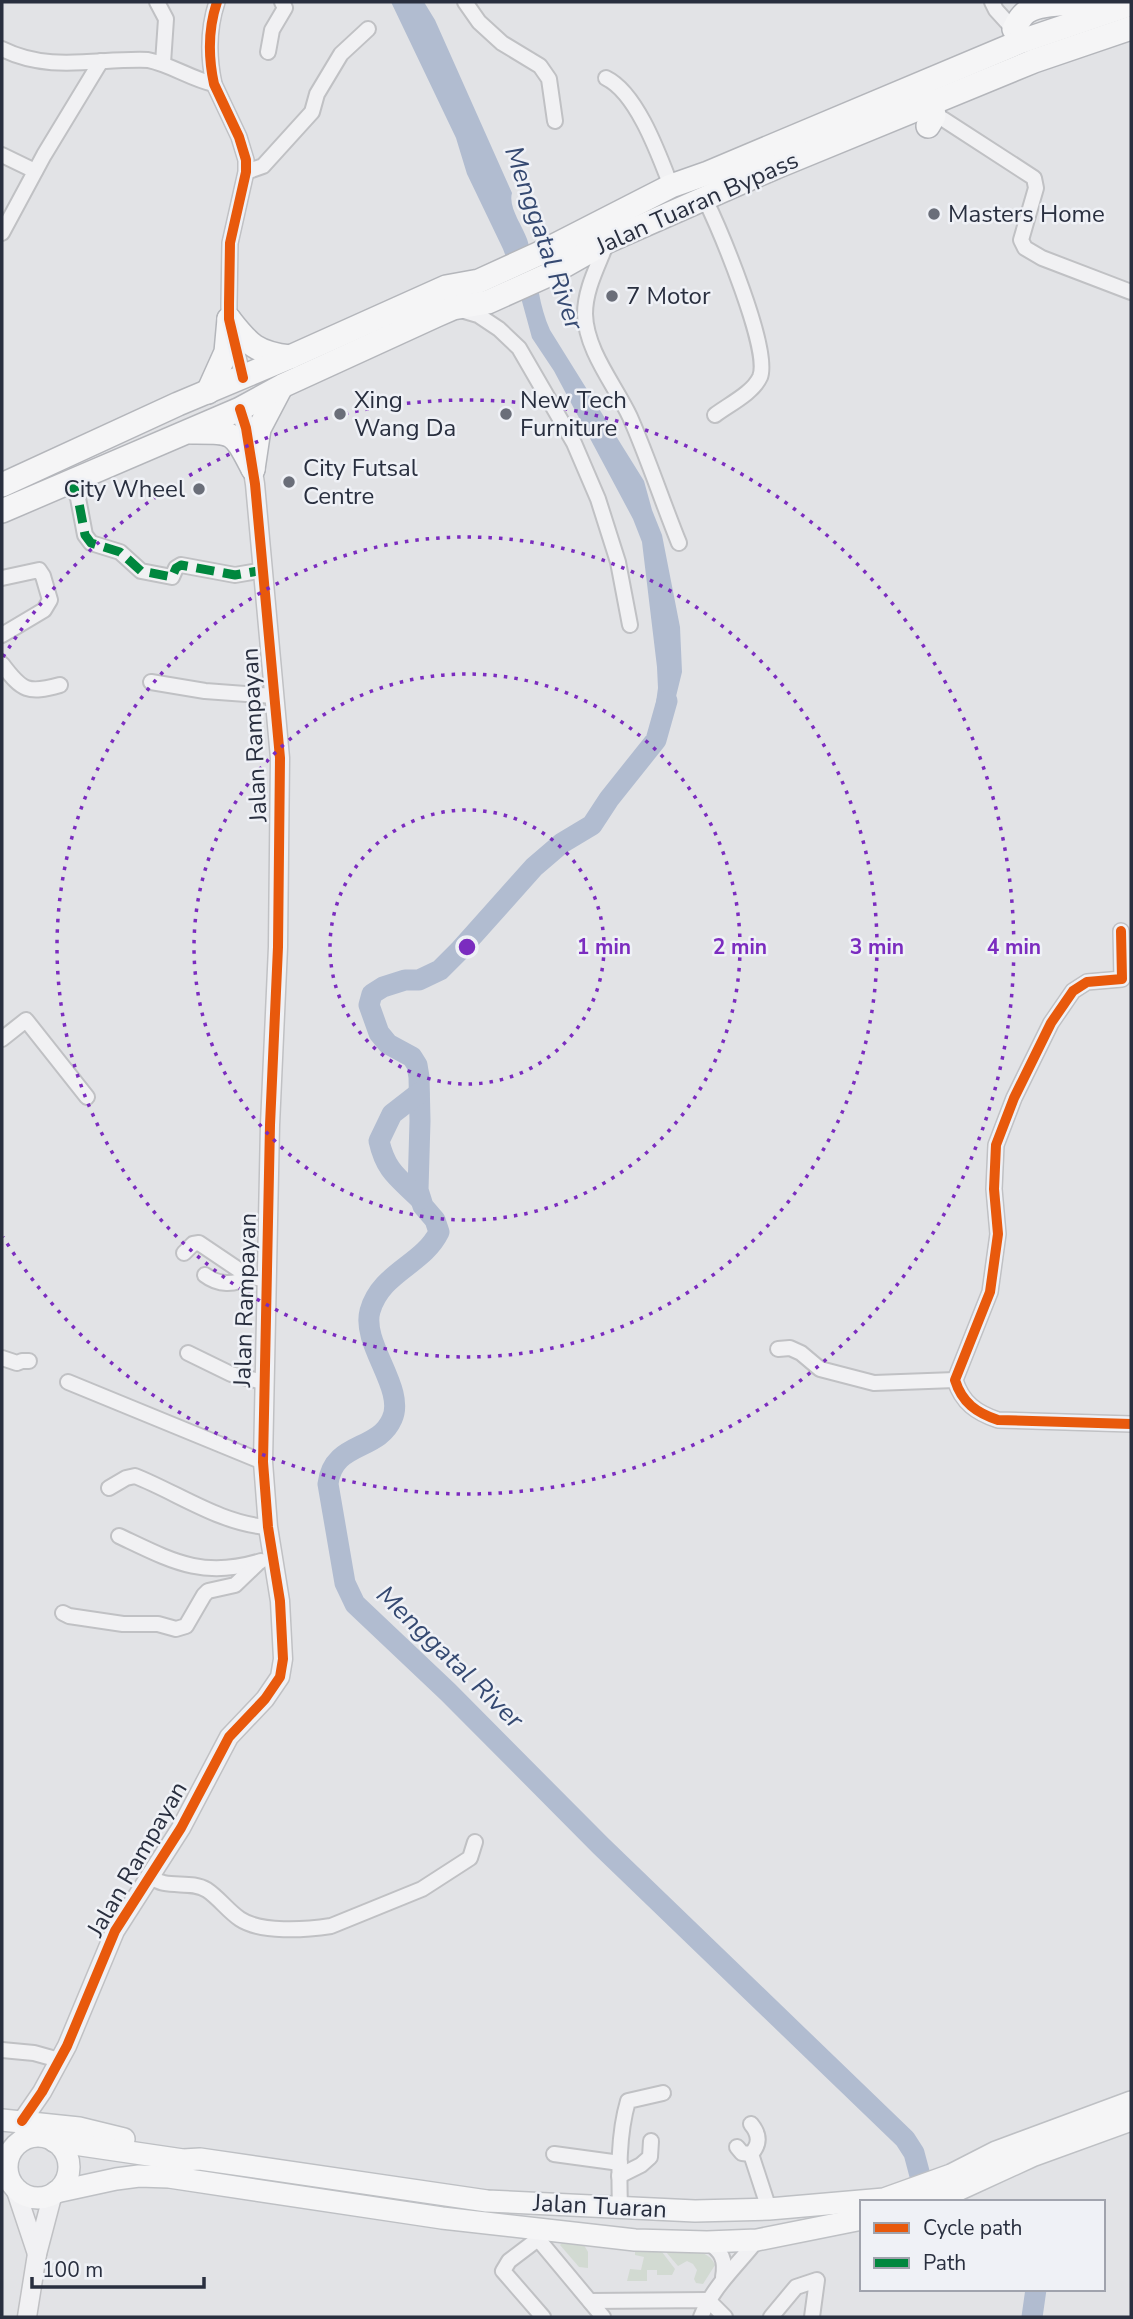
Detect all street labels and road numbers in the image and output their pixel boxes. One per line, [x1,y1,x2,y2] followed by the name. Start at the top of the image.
[590,144,803,262] street label: Jalan Tuaran Bypass
[233,647,275,824] street label: Jalan Rampayan
[226,1212,264,1389] street label: Jalan Rampayan
[79,1775,194,1943] street label: Jalan Rampayan
[531,2186,668,2225] street label: Jalan Tuaran

